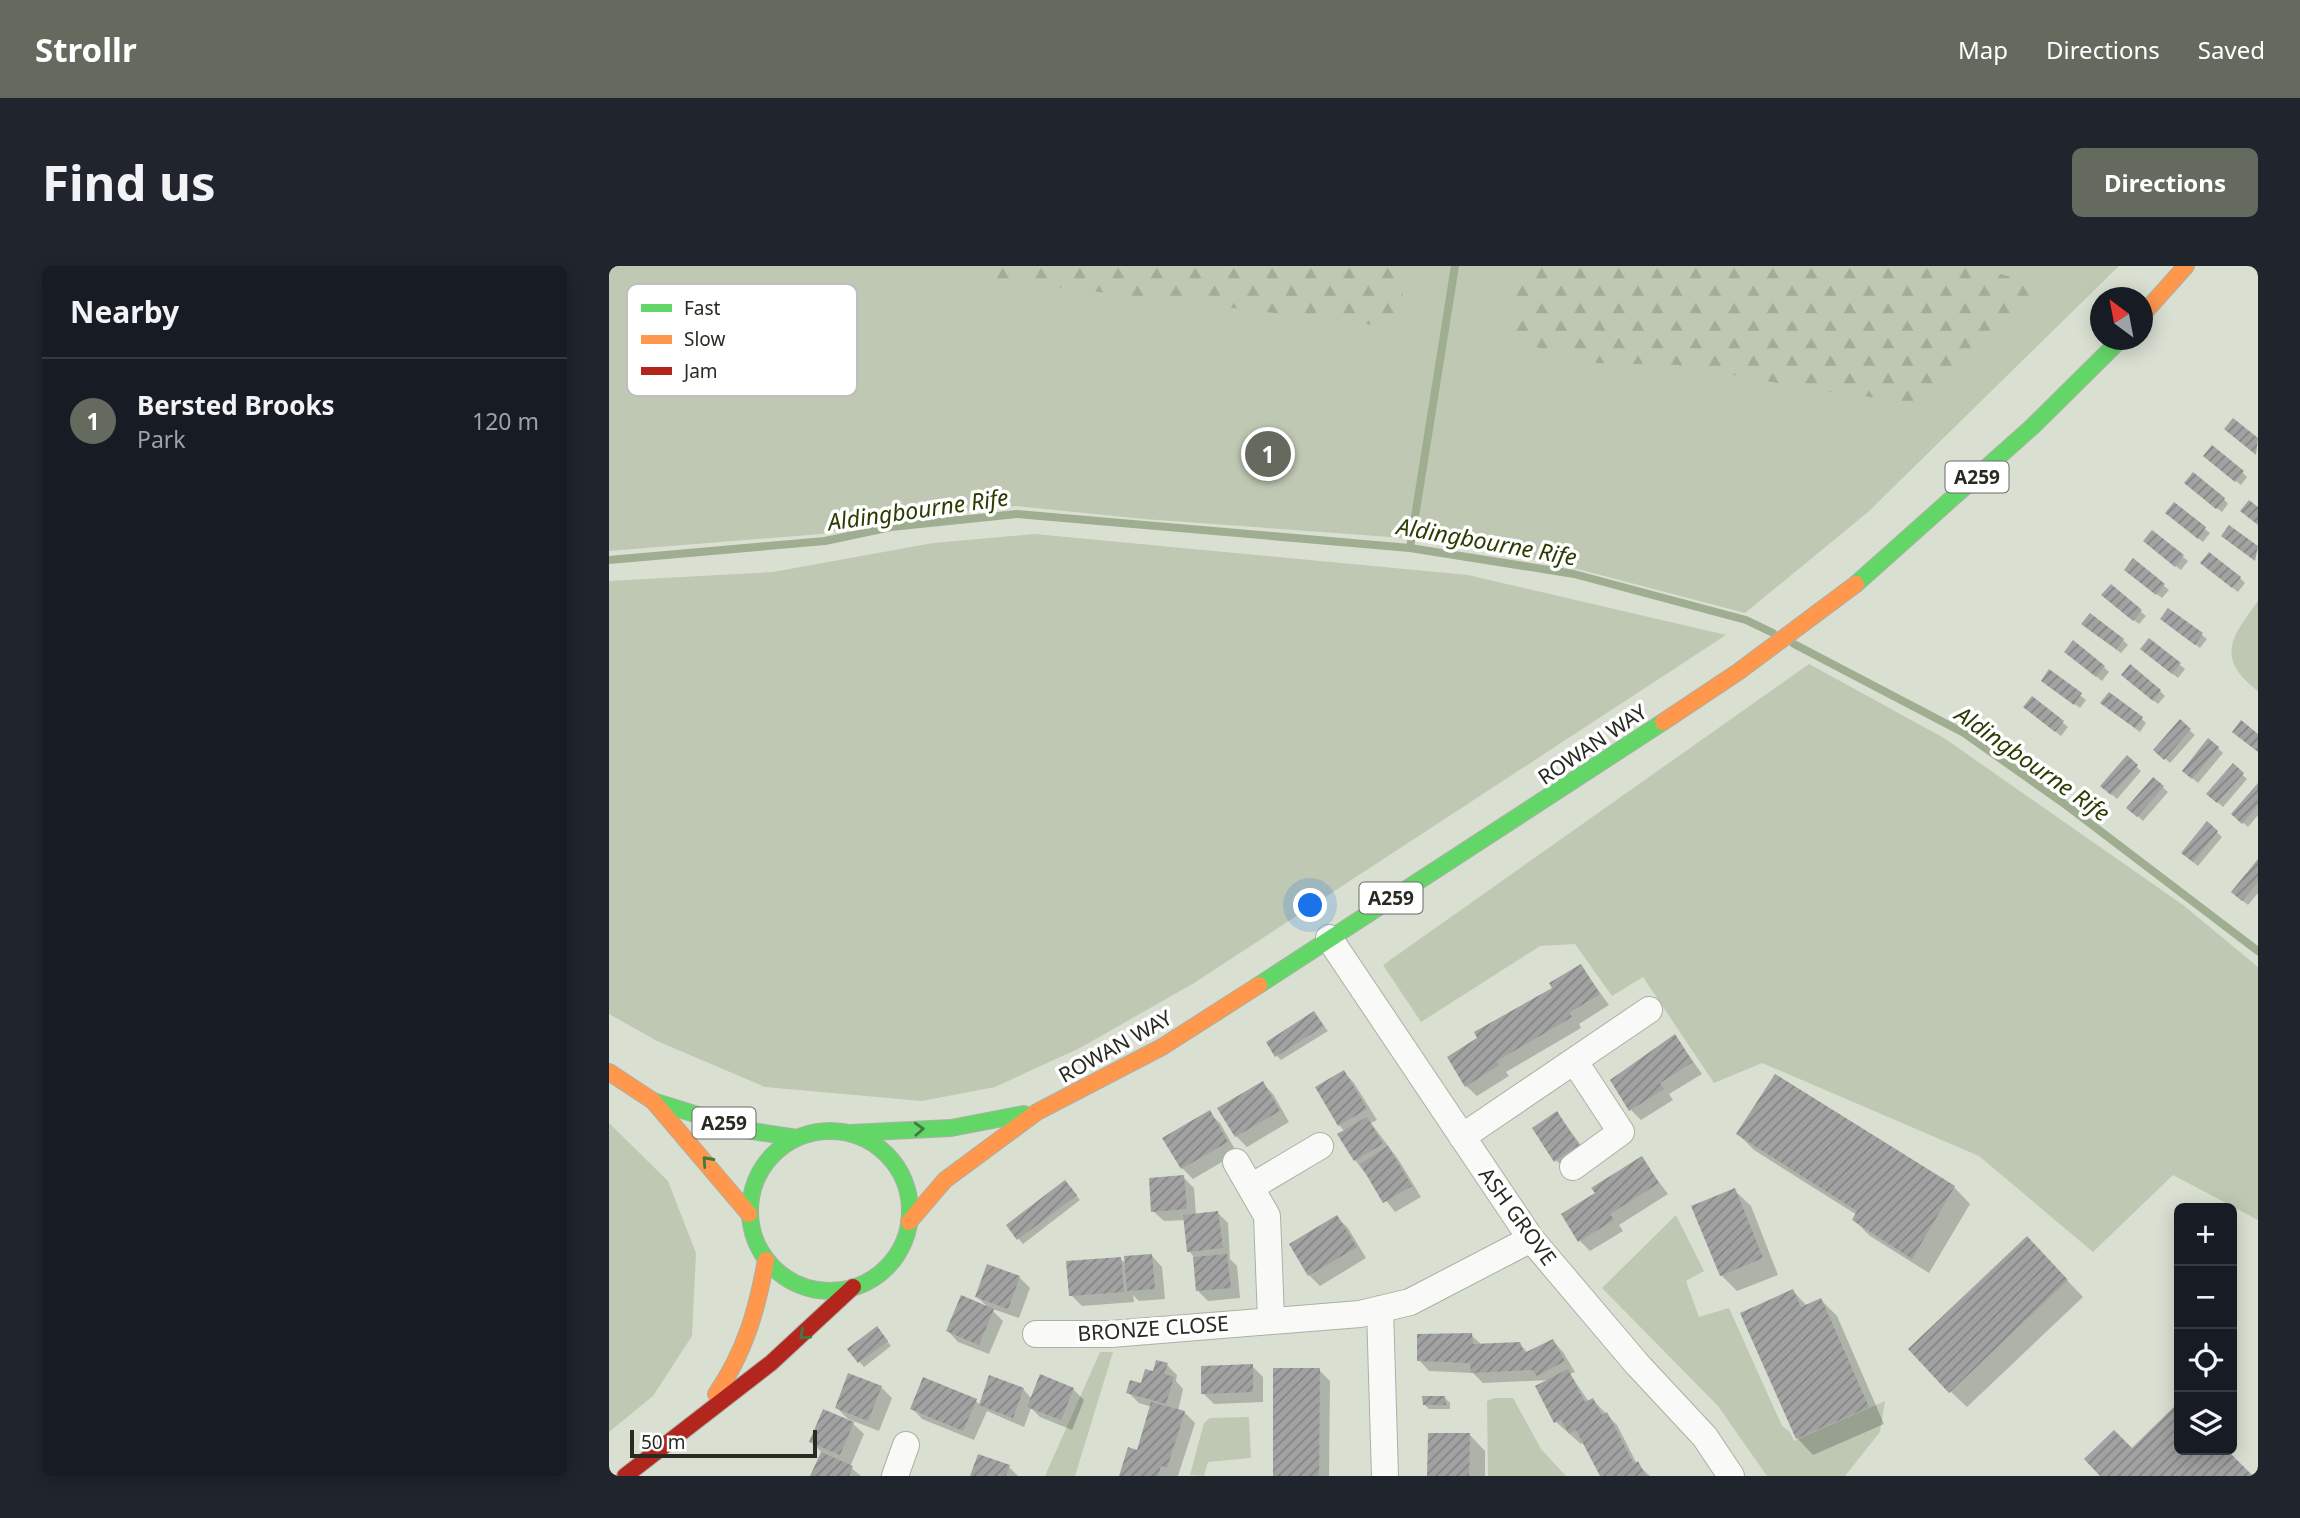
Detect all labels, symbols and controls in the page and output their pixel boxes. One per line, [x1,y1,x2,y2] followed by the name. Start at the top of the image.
[35,27,137,72] text: Strollr
[1958,33,2008,66] text: Map
[2046,33,2160,66] text: Directions
[2198,33,2265,66] text: Saved
[2072,148,2258,217] button: Directions
[42,149,216,215] text: Find us
[627,284,857,396] legend
[2090,287,2153,350] north arrow
[70,291,179,332] text: Nearby
[684,295,721,321] text: Fast
[684,326,725,352] text: Slow
[682,358,718,384] text: Jam
[137,387,335,423] text: Bersted Brooks
[86,405,100,437] text: 1
[472,405,539,437] text: 120 m
[137,423,186,455] text: Park
[1245,428,1291,480] pin: 1
[1945,462,2009,492] road number: A259
[824,480,1010,538] water label: Aldingbourne Rife
[1393,509,1579,573] water label: Aldingbourne Rife
[1532,697,1652,791] street label: ROWAN WAY
[1948,697,2117,828] water label: Aldingbourne Rife
[1359,883,1423,914] road number: A259
[1293,888,1327,922] your location
[1053,1003,1177,1089] street label: ROWAN WAY
[692,1108,755,1138] road number: A259
[914,1122,925,1137] one-way arrow
[703,1156,715,1169] one-way arrow
[1473,1161,1563,1271] street label: ASH GROVE
[2174,1203,2237,1455] map controls
[2174,1203,2237,1266] button: +
[2174,1266,2237,1329] button: −
[1076,1309,1230,1347] street label: BRONZE CLOSE
[799,1327,812,1339] one-way arrow
[2174,1329,2237,1392] button: locate
[2174,1392,2237,1455] button: layers
[630,1427,817,1459] scale bar
[641,1429,685,1455] text: 50 m

